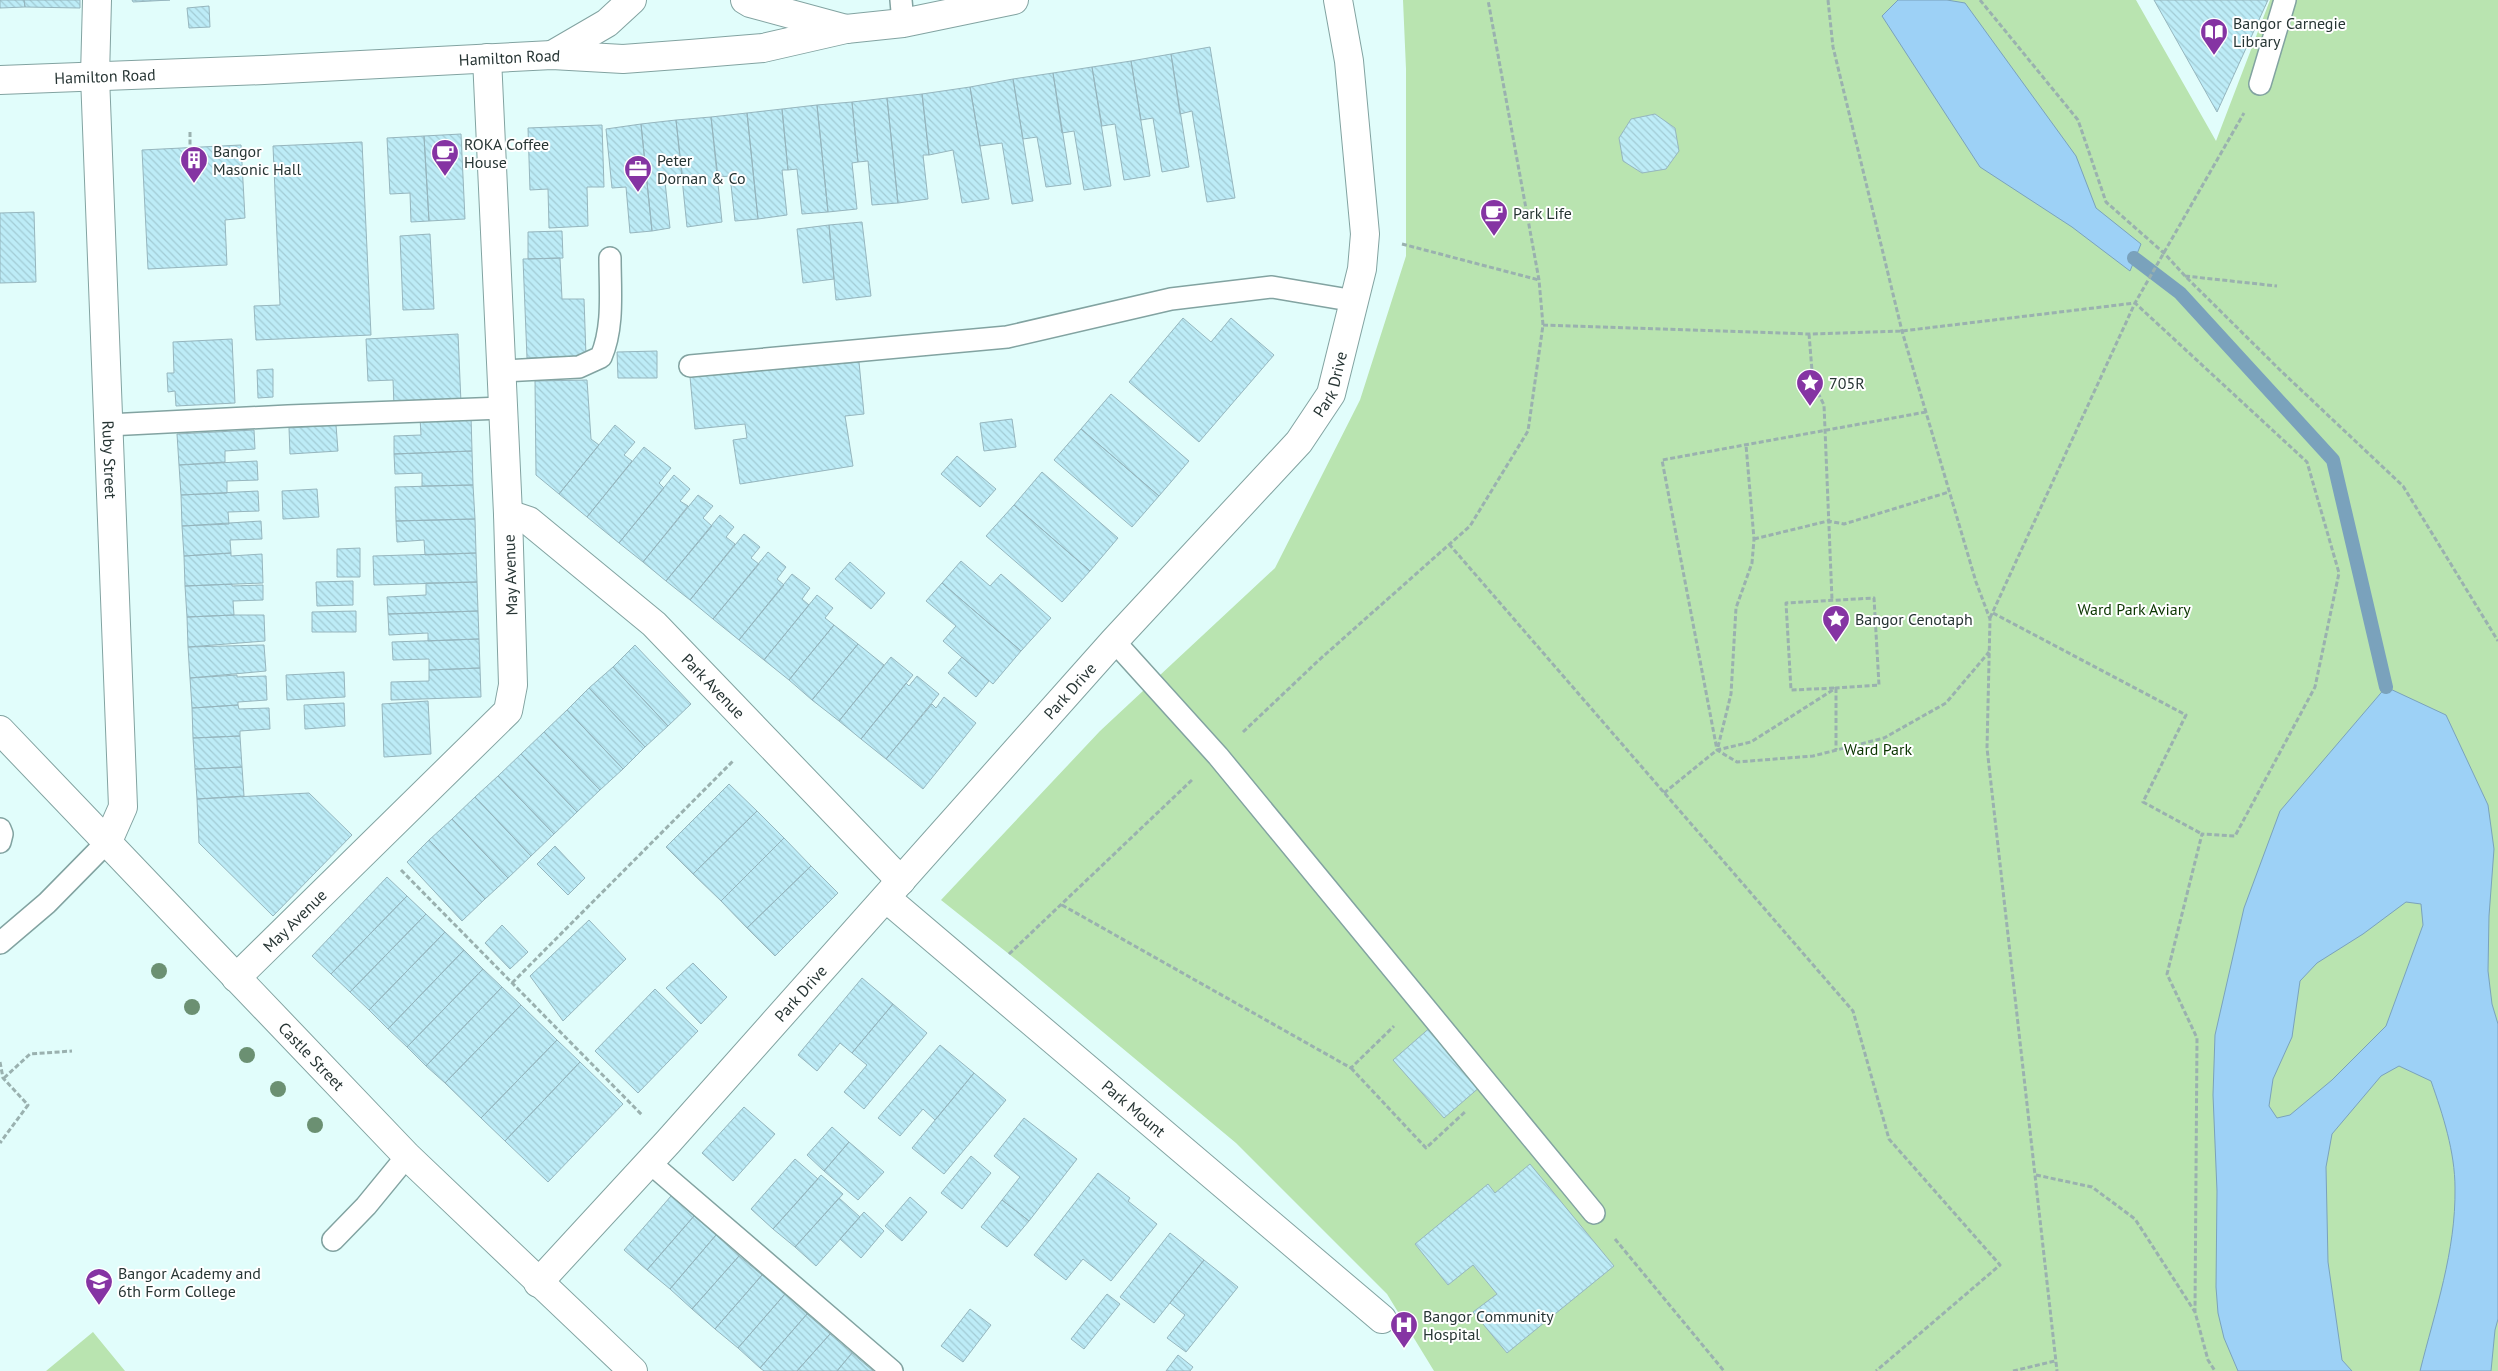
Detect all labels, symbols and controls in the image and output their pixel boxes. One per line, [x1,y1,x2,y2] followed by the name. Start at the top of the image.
[2233,13,2346,51] place label: Bangor Carnegie Library
[2199,17,2229,56] library icon: Bangor Carnegie Library
[458,45,561,70] street label: Hamilton Road
[54,64,156,88] street label: Hamilton Road
[464,134,549,172] place label: ROKA Coffee House
[430,138,460,177] cafe icon: ROKA Coffee House
[213,141,301,179] place label: Bangor Masonic Hall
[179,145,209,184] building icon: Bangor Masonic Hall
[657,150,746,188] place label: Peter Dornan & Co
[623,154,653,193] office icon: Peter Dornan & Co
[1479,198,1509,237] cafe icon: Park Life
[1513,203,1572,223] place label: Park Life
[1309,349,1351,421] street label: Park Drive
[1795,368,1825,407] place icon: 705R
[1829,373,1865,393] place label: 705R
[98,420,121,500] street label: Ruby Street
[499,534,521,616] street label: May Avenue
[2077,599,2191,619] park label: Ward Park Aviary
[1821,604,1851,643] place icon: Bangor Cenotaph
[1855,609,1973,629] place label: Bangor Cenotaph
[678,649,749,723] street label: Park Avenue
[1039,658,1100,723] street label: Park Drive
[1844,739,1912,759] park label: Ward Park
[259,885,331,956] street label: May Avenue
[770,961,831,1026] street label: Park Drive
[274,1018,349,1095] street label: Castle Street
[1098,1076,1170,1141] street label: Park Mount
[118,1263,261,1301] place label: Bangor Academy and 6th Form College
[84,1267,114,1306] school or university icon: Bangor Academy and 6th Form College
[1423,1306,1554,1344] place label: Bangor Community Hospital
[1389,1310,1419,1349] hospital icon: Bangor Community Hospital

